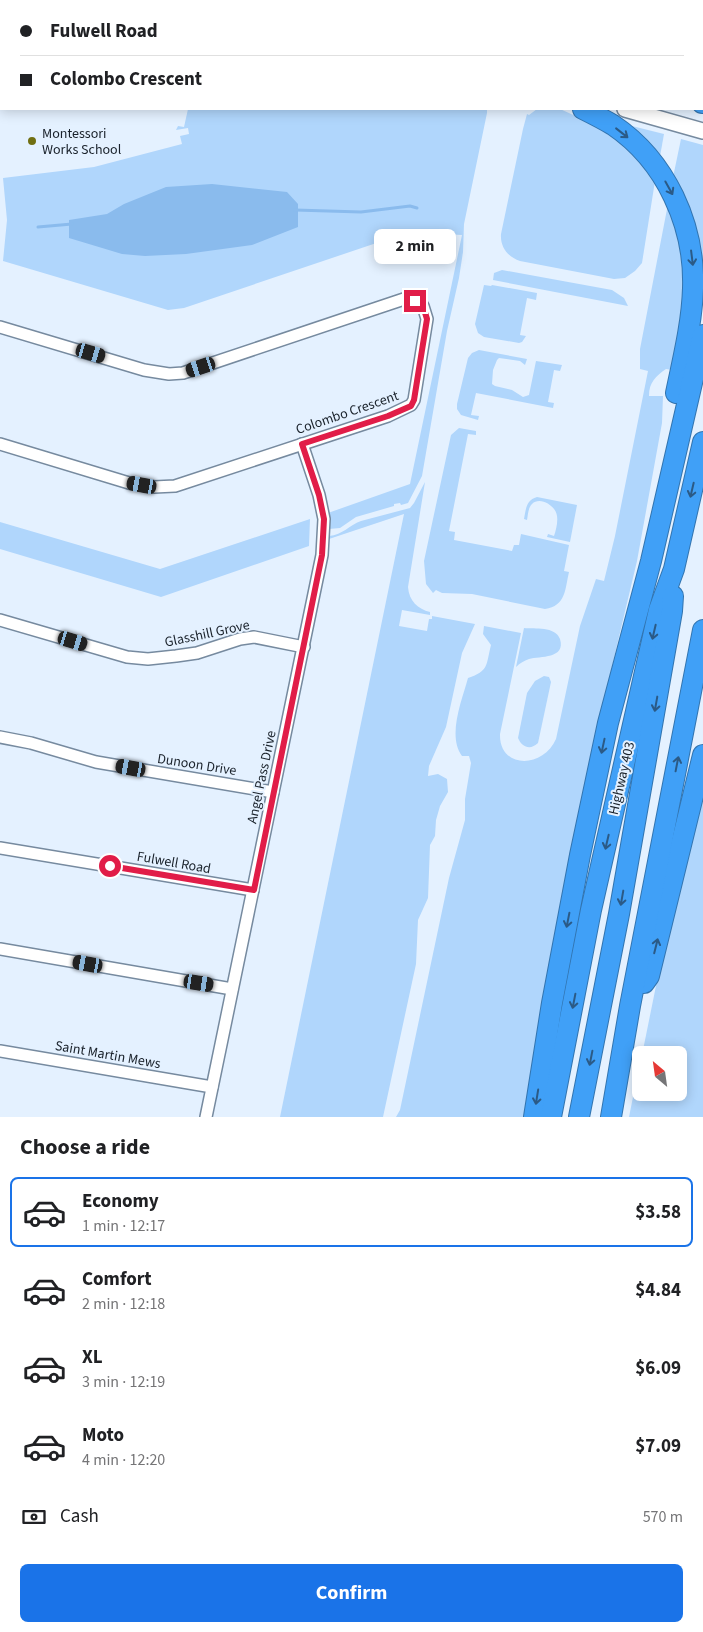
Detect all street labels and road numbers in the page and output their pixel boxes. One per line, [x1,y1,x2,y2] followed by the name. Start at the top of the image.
[293,386,402,440] street label: Colombo Crescent
[163,615,252,653] street label: Glasshill Grove
[242,729,282,826] street label: Angel Pass Drive
[604,740,640,817] street label: Highway 403
[156,749,238,781] street label: Dunoon Drive
[135,847,212,879] street label: Fulwell Road
[53,1036,162,1074] street label: Saint Martin Mews

